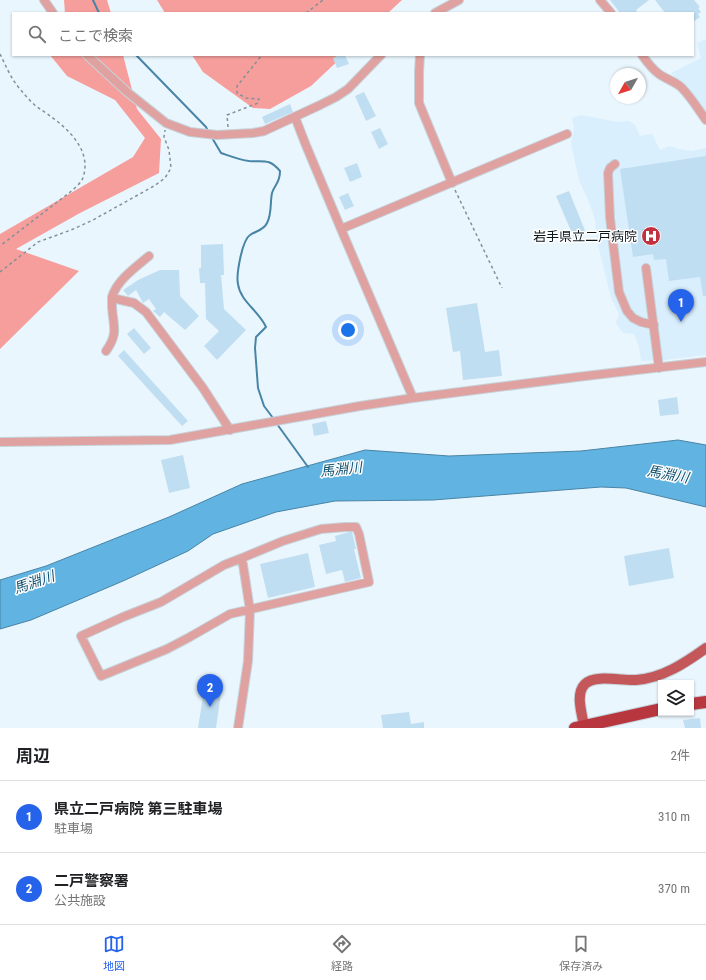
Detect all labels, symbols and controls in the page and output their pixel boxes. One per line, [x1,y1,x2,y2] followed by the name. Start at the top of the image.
[12,12,694,56] search box
[26,23,48,45] icon: search
[58,27,133,45] text: ここで検索
[610,68,646,104] north arrow
[640,225,662,247] hospital icon: 岩手県立二戸病院
[533,229,637,244] place label: 岩手県立二戸病院
[668,289,694,322] pin: 1
[338,320,358,340] your location
[319,459,365,479] water label: 馬淵川
[646,462,692,486] water label: 馬淵川
[12,567,58,596] water label: 馬淵川
[197,674,223,707] pin: 2
[658,680,694,716] map controls
[658,680,694,716] button: layers
[16,746,50,766] text: 周辺
[671,748,690,763] text: 2件
[54,800,222,818] text: 県立二戸病院 第三駐車場
[26,809,32,824] text: 1
[658,809,690,824] text: 310 m
[54,821,93,836] text: 駐車場
[54,872,129,890] text: 二戸警察署
[26,881,32,896] text: 2
[658,881,690,896] text: 370 m
[54,893,106,908] text: 公共施設
[103,933,125,973] tab: 地図
[331,933,353,973] tab: 経路
[559,933,603,973] tab: 保存済み

